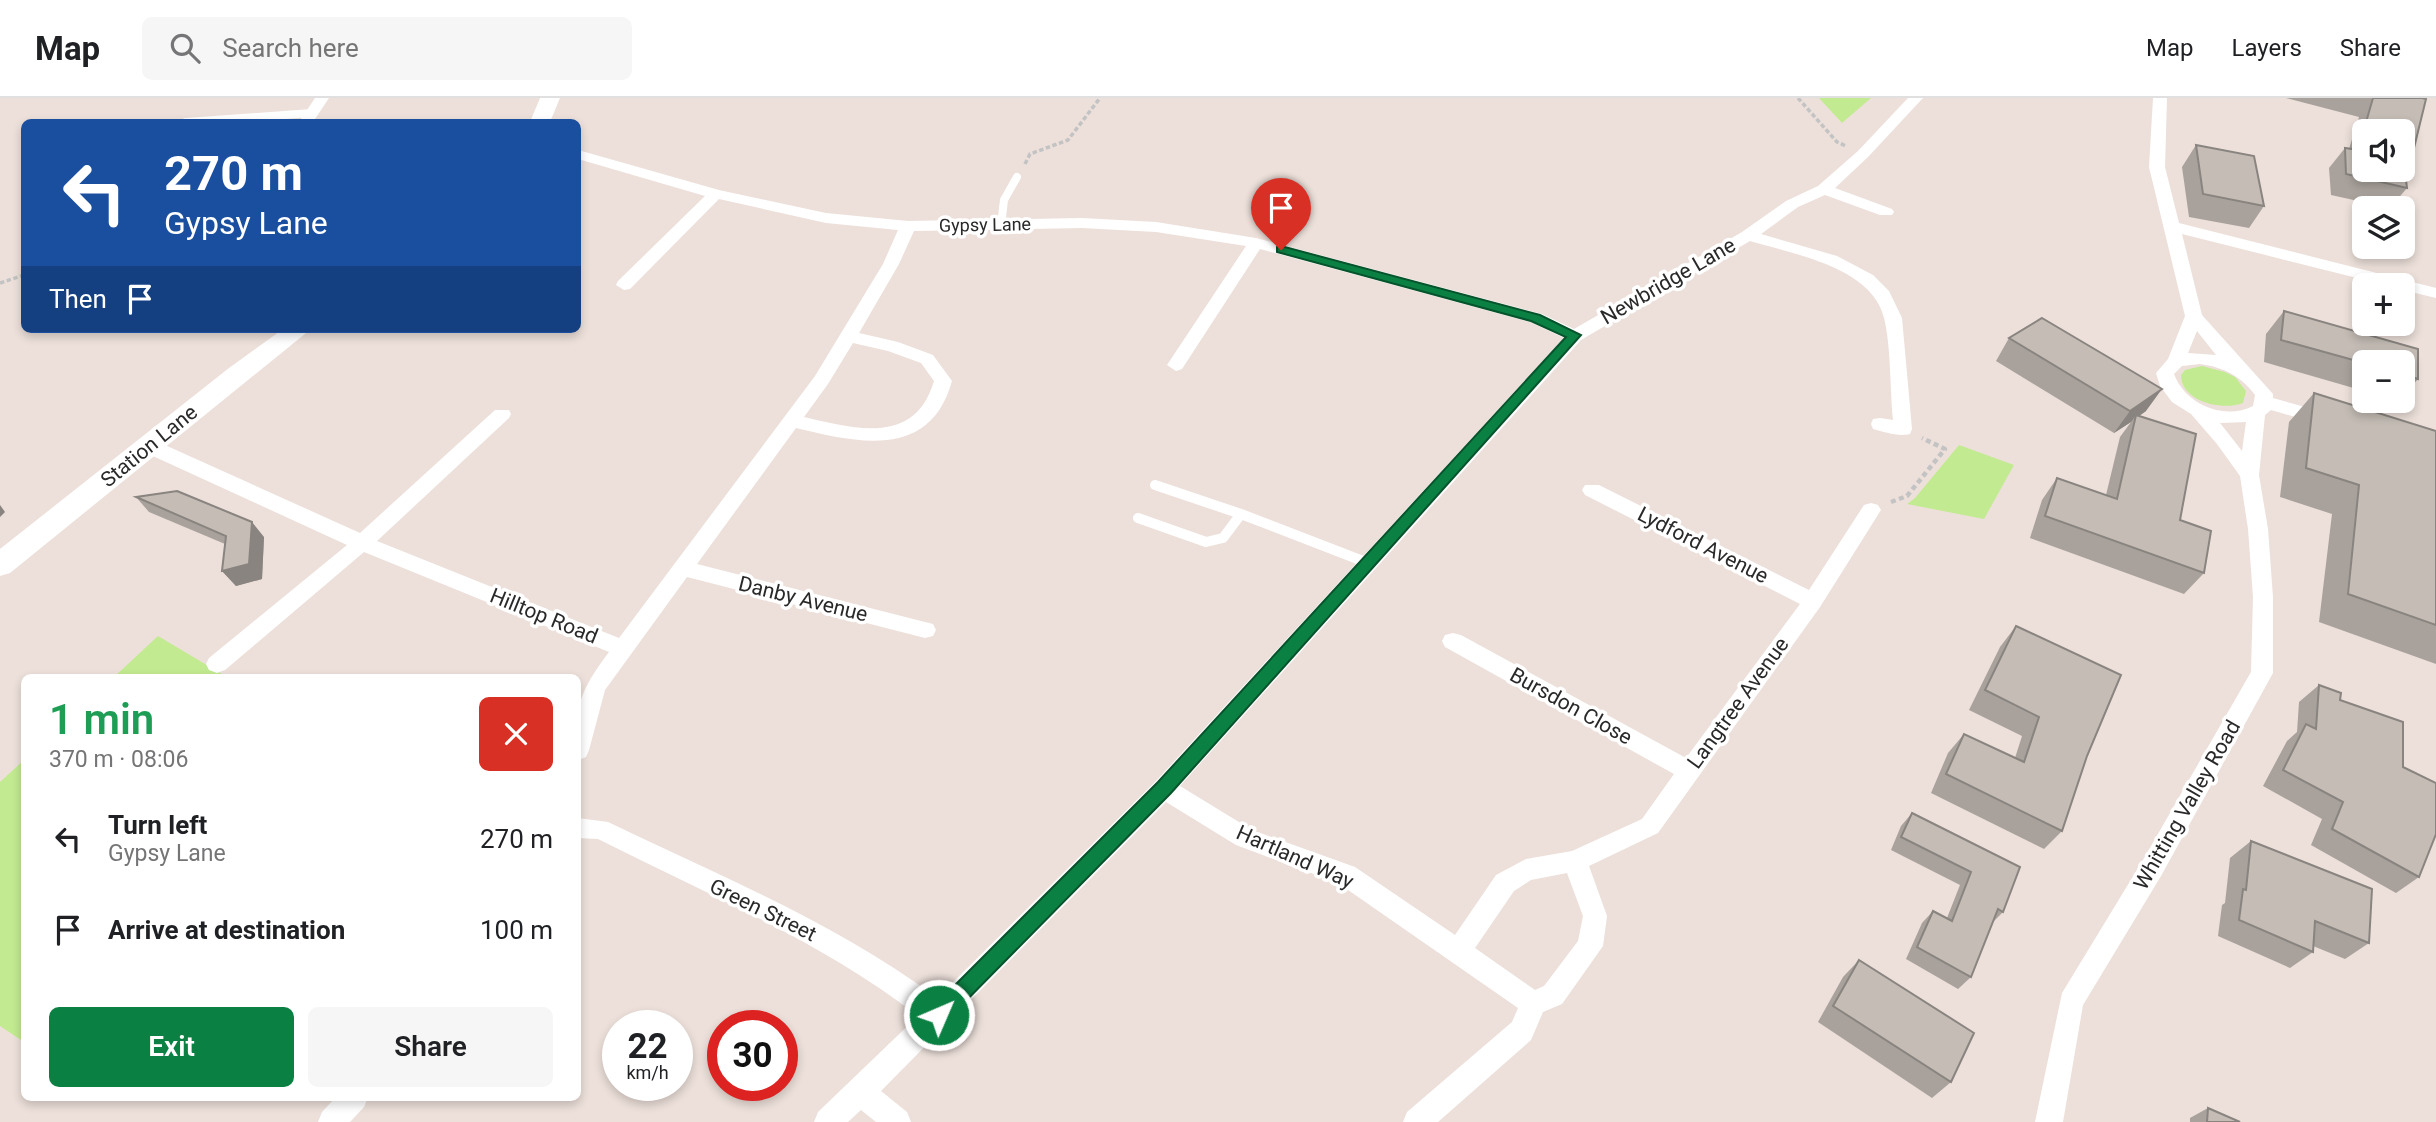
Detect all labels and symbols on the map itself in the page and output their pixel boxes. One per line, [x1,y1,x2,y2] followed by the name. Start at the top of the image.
[1251,178,1311,250] pin
[939,213,1031,236] street label: Gypsy Lane
[1596,233,1740,329] street label: Newbridge Lane
[96,400,202,492] street label: Station Lane
[1634,502,1772,588] street label: Lydford Avenue
[736,571,870,627] street label: Danby Avenue
[487,583,601,649] street label: Hilltop Road
[1682,633,1794,773] street label: Langtree Avenue
[1506,663,1636,749] street label: Bursdon Close
[2129,716,2245,894] street label: Whitting Valley Road
[1233,820,1357,894] street label: Hartland Way
[706,874,820,946] street label: Green Street
[902,978,976,1052] position arrow
[707,1010,798,1101] speed limit sign: 30

